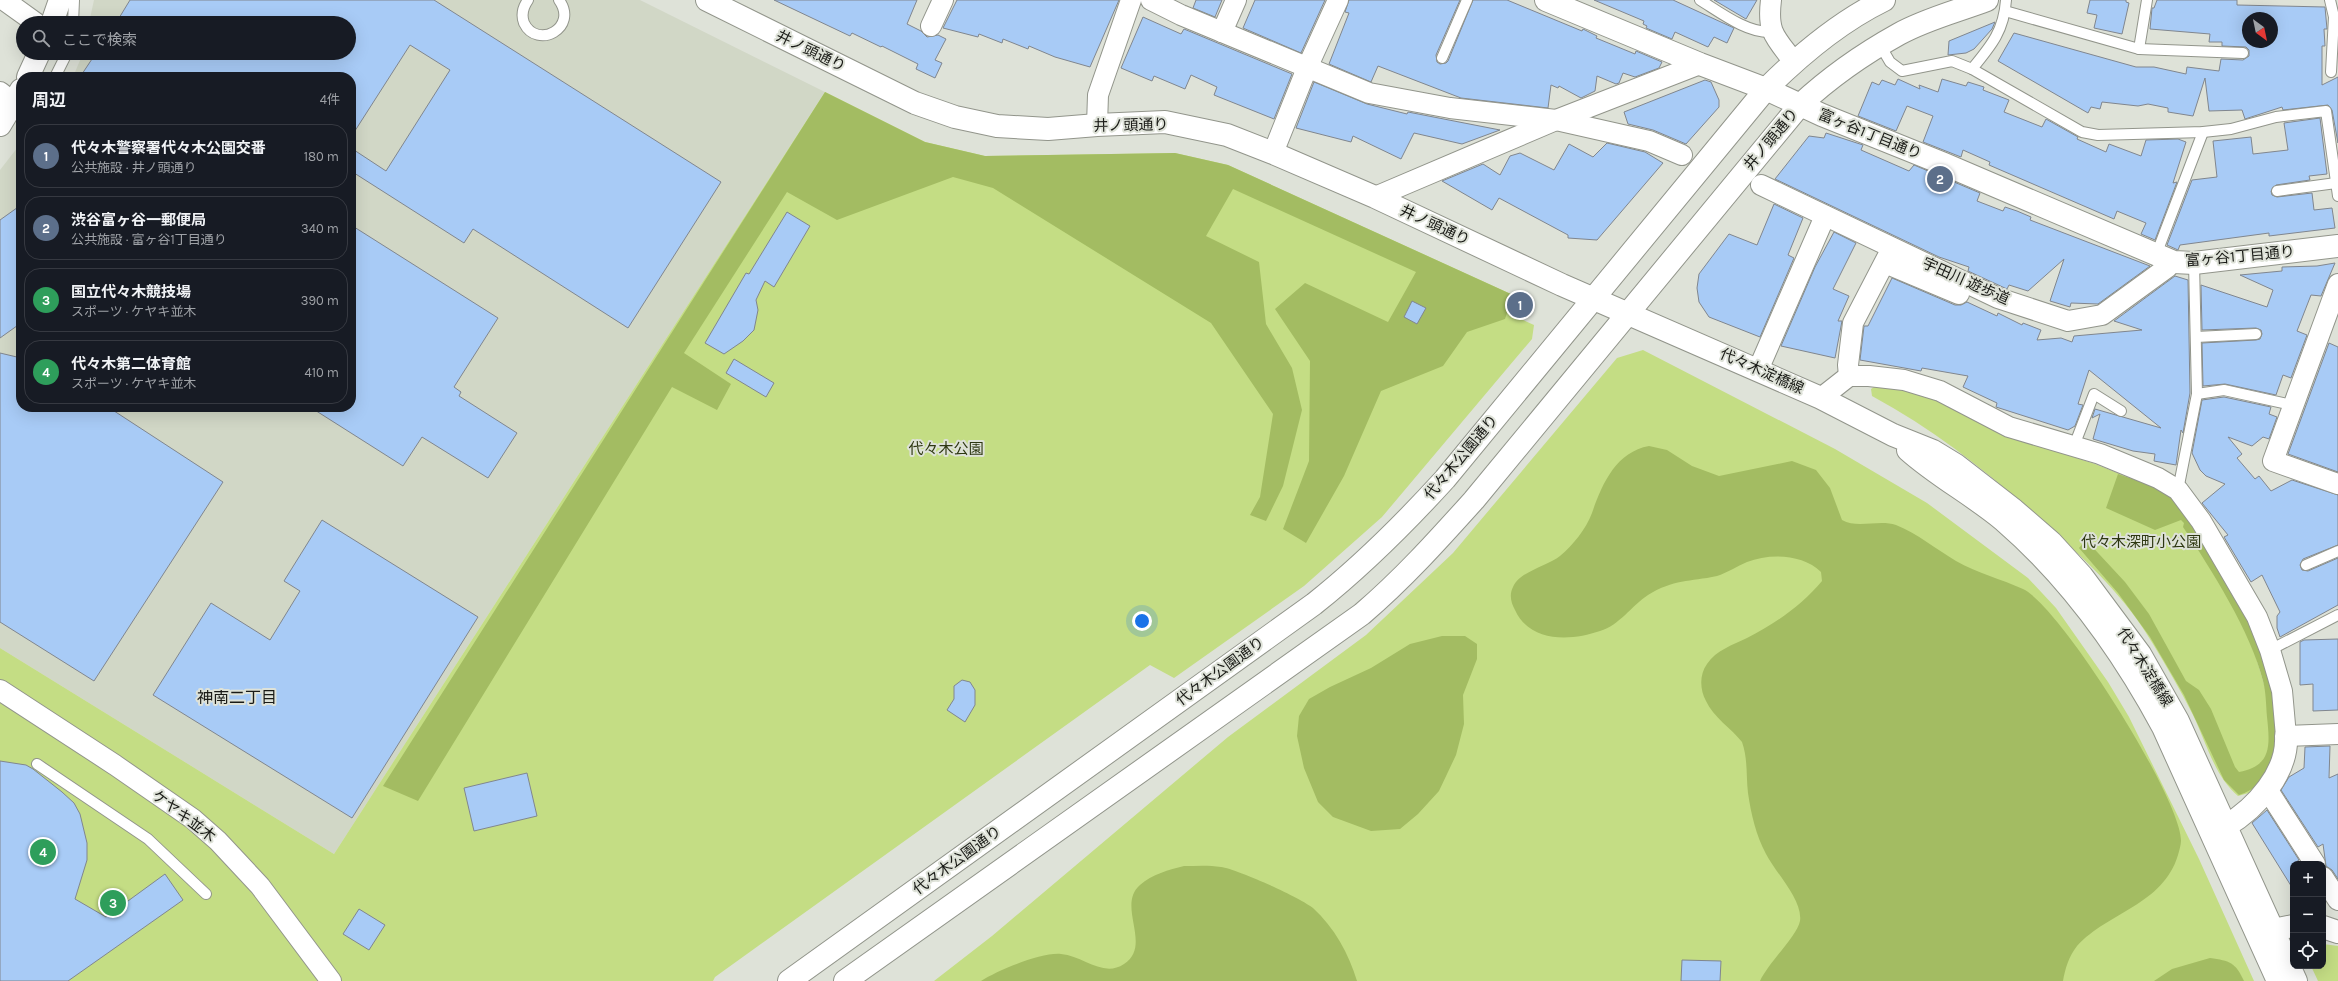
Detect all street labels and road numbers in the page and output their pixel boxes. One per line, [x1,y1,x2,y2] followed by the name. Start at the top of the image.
[773,26,849,76] street label: 井ノ頭通り
[1740,104,1802,174] street label: 井ノ頭通り
[1816,105,1924,163] street label: 富ヶ谷1丁目通り
[1093,115,1169,135] street label: 井ノ頭通り
[1397,201,1473,249] street label: 井ノ頭通り
[2184,242,2296,270] street label: 富ヶ谷1丁目通り
[1920,254,2012,308] street label: 宇田川 遊歩道
[1717,344,1807,398] street label: 代々木淀橋線
[1420,411,1502,503] street label: 代々木公園通り
[2114,624,2176,710] street label: 代々木淀橋線
[1172,633,1268,709] street label: 代々木公園通り
[149,786,219,846] street label: ケヤキ並木
[909,822,1005,898] street label: 代々木公園通り

